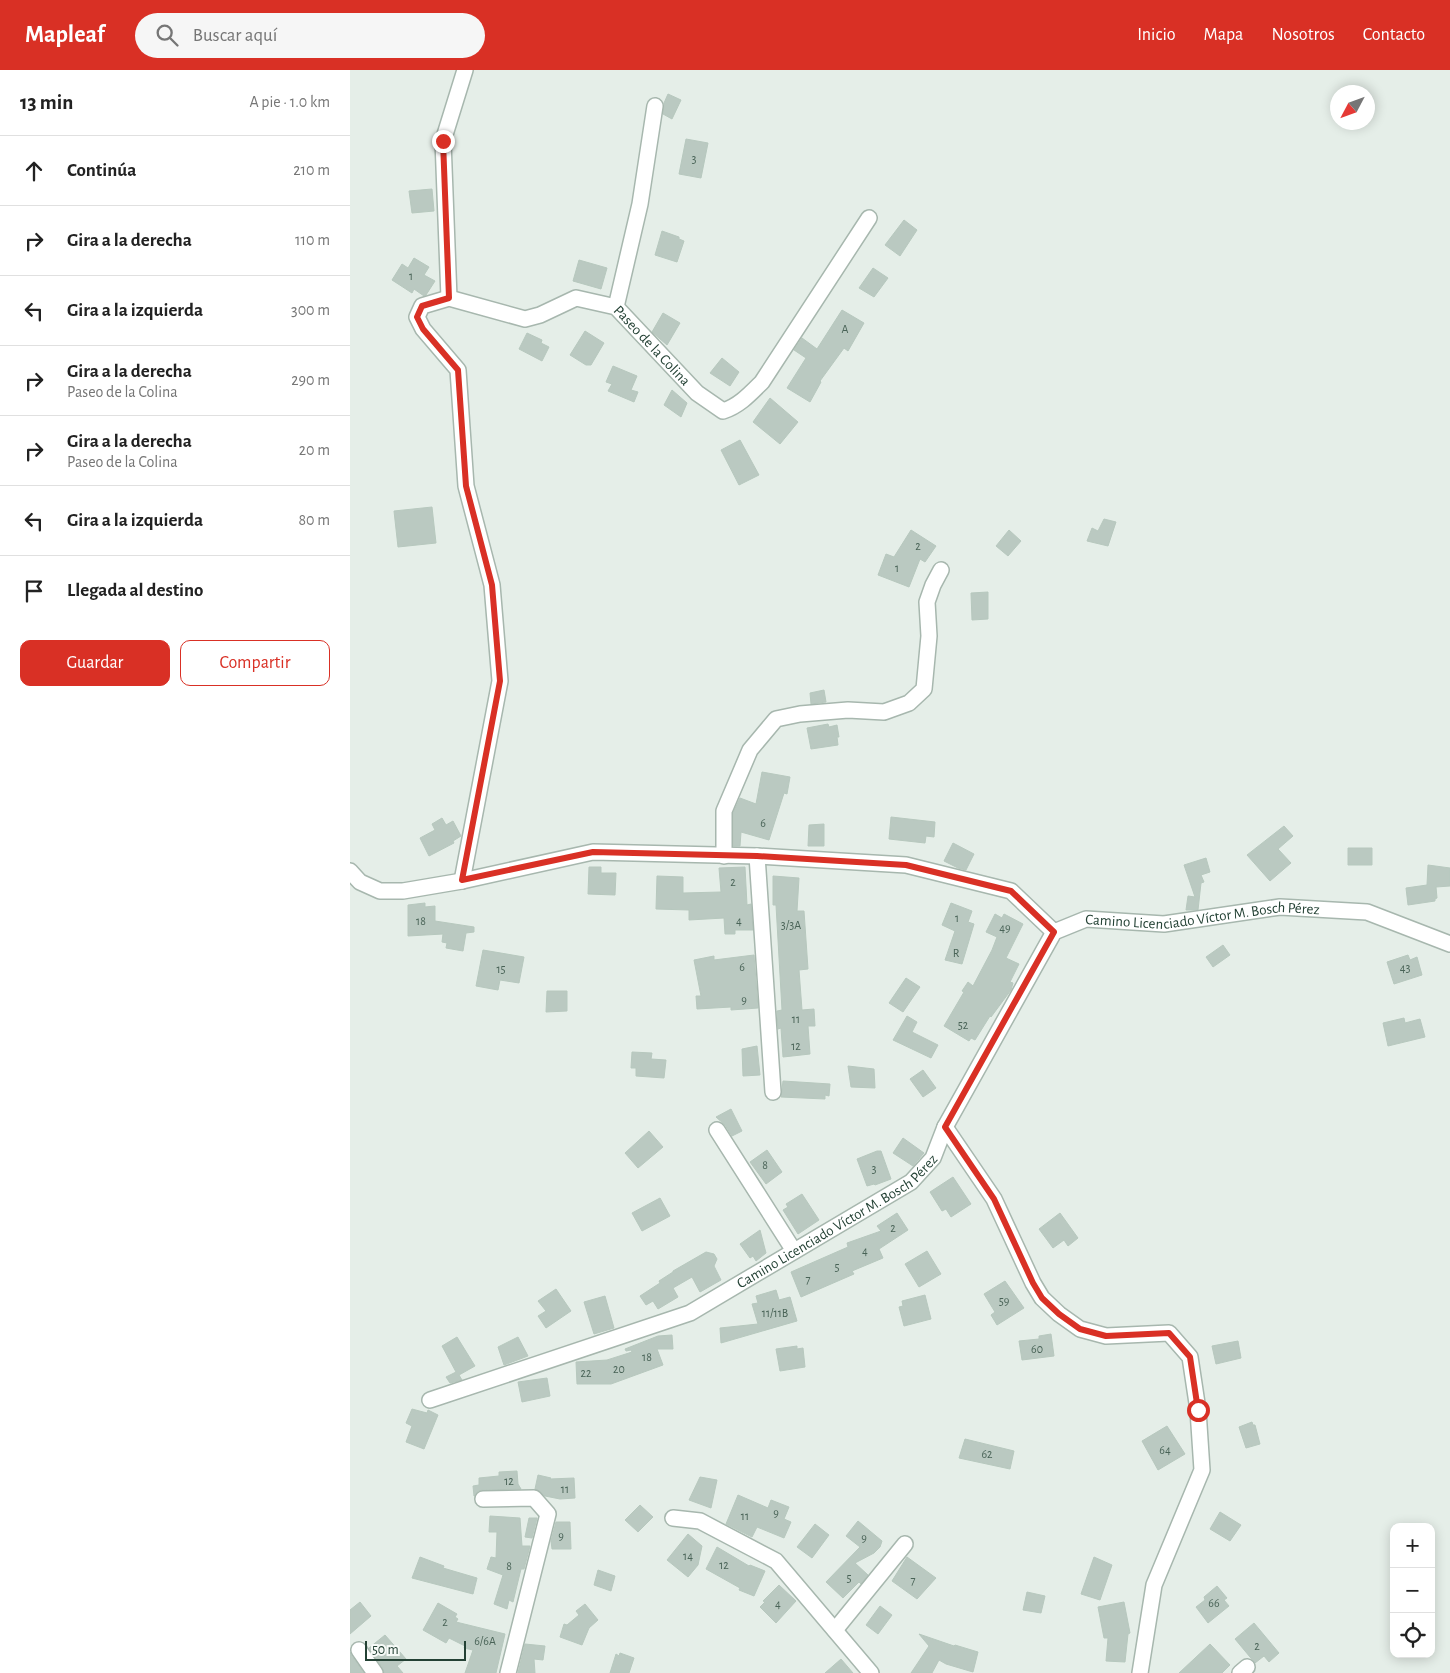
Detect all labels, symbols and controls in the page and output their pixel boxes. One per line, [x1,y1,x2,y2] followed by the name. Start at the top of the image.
[135,13,485,58] search box
[153,21,181,49] icon: search
[25,23,105,47] text: Mapleaf
[193,26,277,45] text: Buscar aquí
[1137,26,1176,44] text: Inicio
[1204,26,1243,44] text: Mapa
[1271,26,1335,44] text: Nosotros
[1363,26,1425,44] text: Contacto
[1330,85,1375,130] north arrow
[20,92,73,113] text: 13 min
[249,94,330,110] text: A pie · 1.0 km
[432,130,455,153] route end
[692,153,697,165] house number: 3
[20,157,48,185] icon: ahead
[67,161,136,180] text: Continúa
[293,162,330,178] text: 210 m
[20,227,48,255] icon: right
[67,231,192,250] text: Gira a la derecha
[295,232,330,248] text: 110 m
[409,270,413,282] house number: 1
[20,297,48,325] icon: left
[67,301,203,320] text: Gira a la izquierda
[291,302,330,318] text: 300 m
[611,303,693,389] street label: Paseo de la Colina
[842,323,849,335] house number: A
[67,362,192,381] text: Gira a la derecha
[20,367,48,395] icon: right
[291,372,330,388] text: 290 m
[67,384,178,400] text: Paseo de la Colina
[67,432,192,451] text: Gira a la derecha
[20,437,48,465] icon: right
[299,442,330,458] text: 20 m
[67,454,178,470] text: Paseo de la Colina
[20,507,48,535] icon: left
[67,511,203,530] text: Gira a la izquierda
[299,512,330,528] text: 80 m
[915,540,921,552] house number: 2
[895,562,899,574] house number: 1
[20,577,48,605] icon: arrive
[67,581,204,600] text: Llegada al destino
[20,640,170,686] button: Guardar
[180,640,330,686] button: Compartir
[760,817,766,829] house number: 6
[730,876,736,888] house number: 2
[1085,900,1320,932] street label: Camino Licenciado Víctor M. Bosch Pérez
[955,912,959,924] house number: 1
[416,915,426,927] house number: 18
[736,915,742,927] house number: 4
[781,919,801,931] house number: 3/3A
[999,922,1011,934] house number: 49
[953,947,960,959] house number: R
[739,961,745,973] house number: 6
[1400,962,1410,974] house number: 43
[496,963,506,975] house number: 15
[741,994,747,1006] house number: 9
[792,1013,800,1025] house number: 11
[958,1019,969,1031] house number: 52
[791,1040,801,1052] house number: 12
[734,1152,940,1291] street label: Camino Licenciado Víctor M. Bosch Pérez
[762,1159,768,1171] house number: 8
[872,1163,877,1175] house number: 3
[890,1222,896,1234] house number: 2
[862,1245,868,1257] house number: 4
[834,1261,840,1273] house number: 5
[805,1273,811,1285] house number: 7
[999,1295,1010,1307] house number: 59
[762,1307,788,1319] house number: 11/11B
[1031,1343,1043,1355] house number: 60
[642,1351,652,1363] house number: 18
[613,1363,625,1375] house number: 20
[581,1367,592,1379] house number: 22
[1187,1399,1210,1422] route start
[1159,1444,1171,1456] house number: 64
[981,1448,993,1460] house number: 62
[504,1475,514,1487] house number: 12
[561,1483,569,1495] house number: 11
[773,1507,779,1519] house number: 9
[741,1510,749,1522] house number: 11
[1390,1523,1435,1658] map controls
[1390,1523,1435,1568] button: +
[558,1530,564,1542] house number: 9
[861,1532,867,1544] house number: 9
[683,1550,693,1562] house number: 14
[719,1559,729,1571] house number: 12
[506,1560,512,1572] house number: 8
[1390,1568,1435,1613] button: −
[846,1572,852,1584] house number: 5
[910,1574,916,1586] house number: 7
[1208,1597,1220,1609] house number: 66
[775,1598,781,1610] house number: 4
[1390,1613,1435,1658] button: locate
[442,1616,448,1628] house number: 2
[474,1635,496,1647] house number: 6/6A
[365,1638,466,1661] scale bar
[1254,1640,1260,1652] house number: 2
[372,1643,399,1657] text: 50 m

